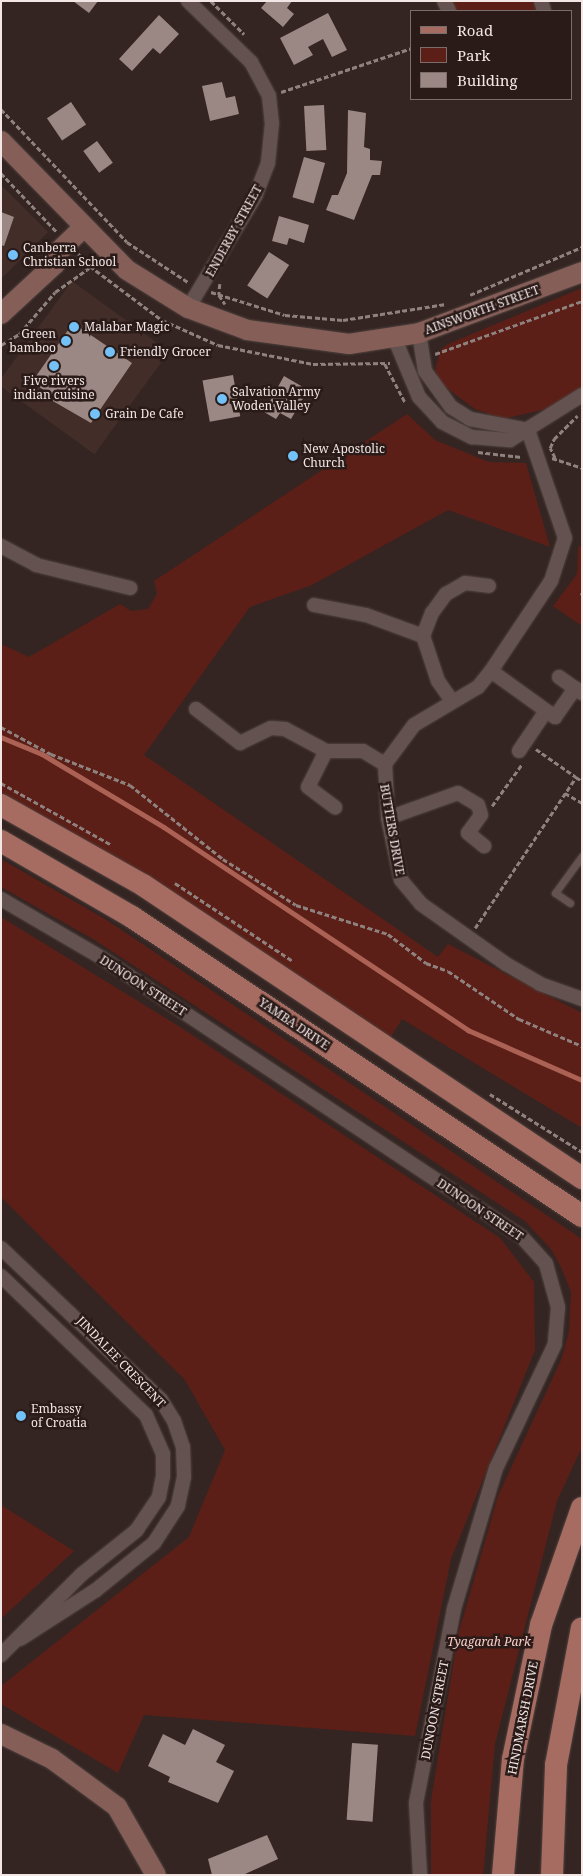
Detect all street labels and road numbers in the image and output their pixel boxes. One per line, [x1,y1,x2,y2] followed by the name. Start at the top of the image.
[203,183,265,279] street label: ENDERBY STREET
[423,283,541,337] street label: AINSWORTH STREET
[377,783,407,877] street label: BUTTERS DRIVE
[97,953,189,1019] street label: DUNOON STREET
[256,995,332,1053] street label: YAMBA DRIVE
[434,1176,526,1244] street label: DUNOON STREET
[74,1314,168,1410] street label: JINDALEE CRESCENT
[418,1659,452,1761] street label: DUNOON STREET
[505,1660,541,1776] street label: HINDMARSH DRIVE

